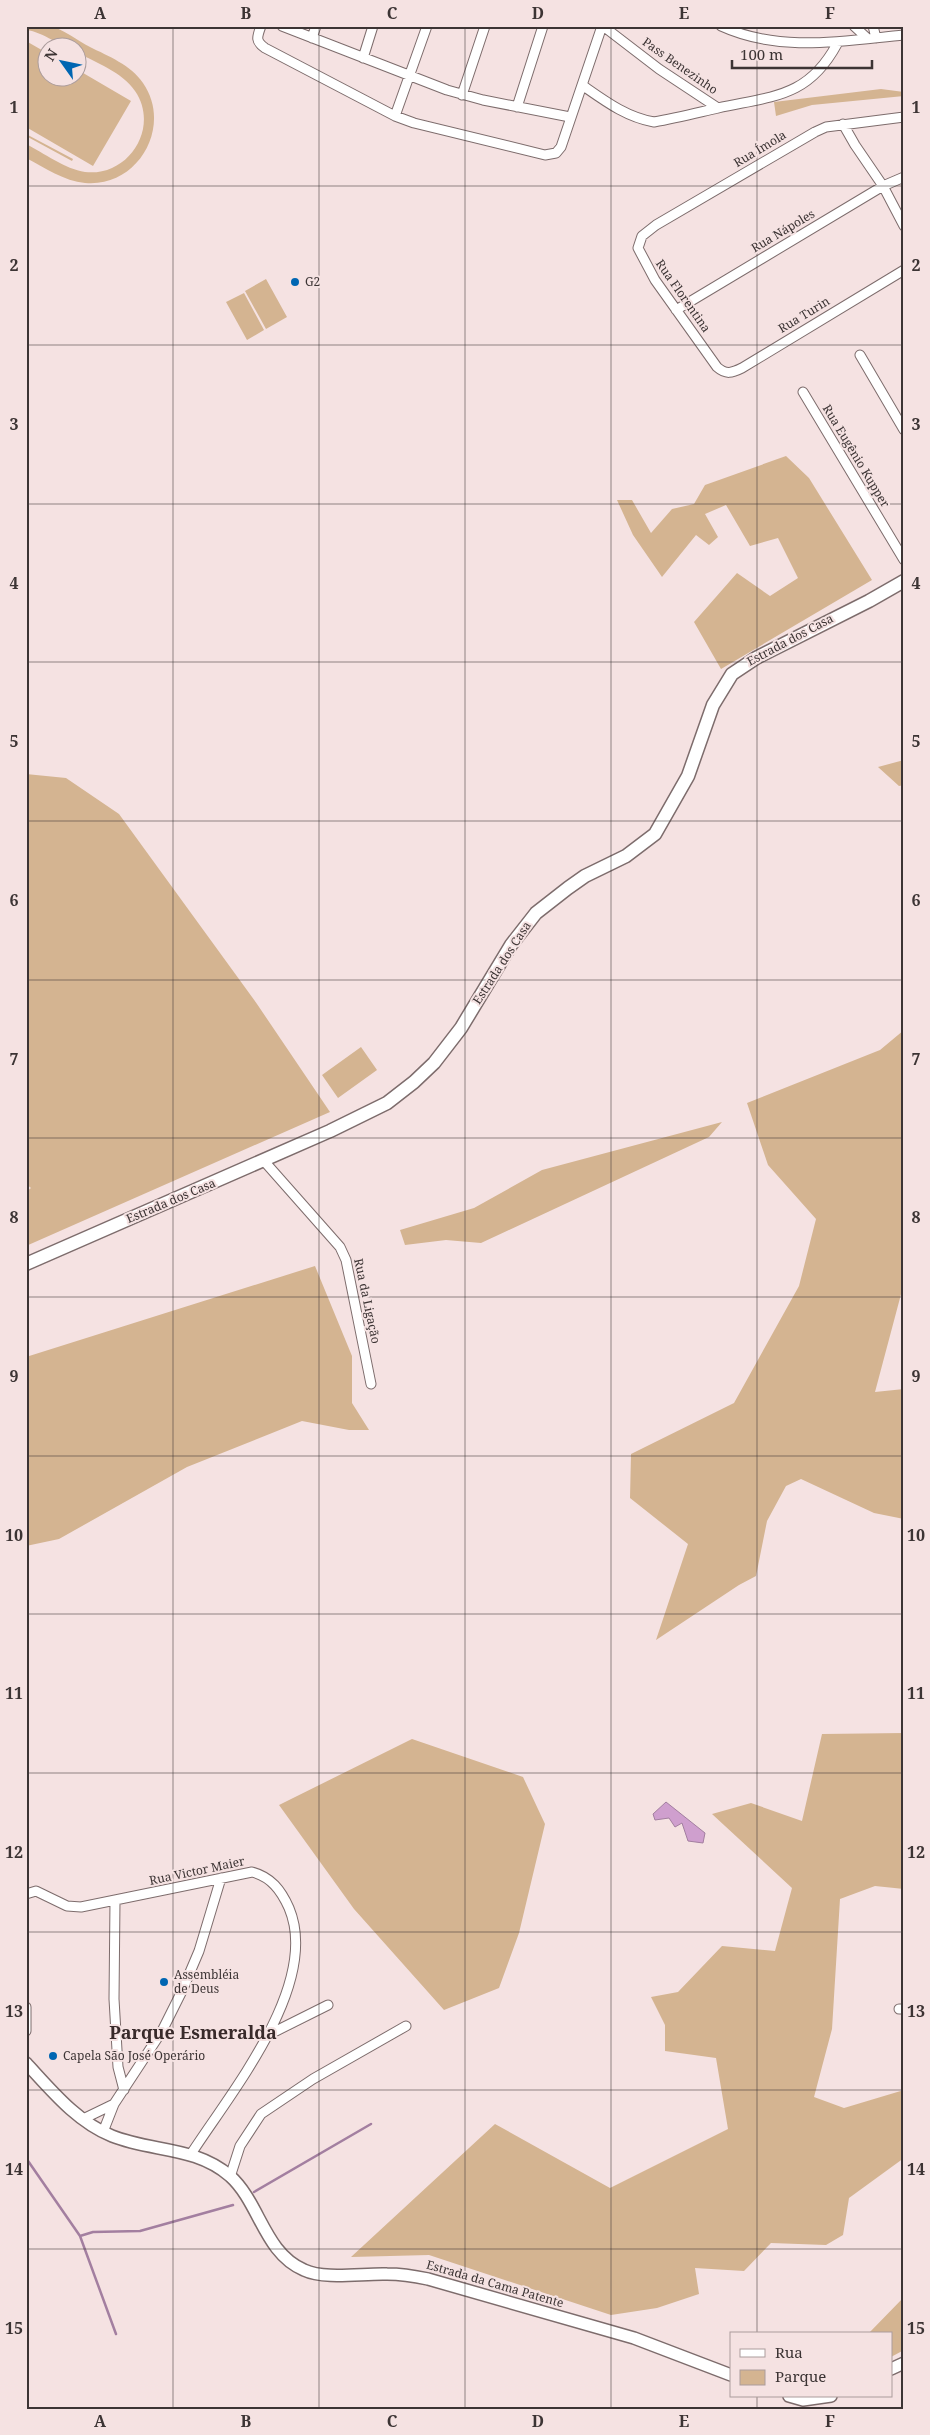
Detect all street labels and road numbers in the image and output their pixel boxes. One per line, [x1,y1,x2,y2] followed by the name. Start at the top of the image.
[639,33,722,98] street label: Pass Benezinho
[730,126,789,171] street label: Rua Ímola
[748,205,818,256] street label: Rua Nápoles
[652,256,715,336] street label: Rua Florentina
[775,292,833,337] street label: Rua Turin
[819,401,894,511] street label: Rua Eugênio Kupper
[744,609,836,670] street label: Estrada dos Casa
[468,918,535,1007] street label: Estrada dos Casa
[123,1174,218,1227] street label: Estrada dos Casa
[350,1257,385,1345] street label: Rua da Ligação
[148,1852,246,1889] street label: Rua Victor Maier
[424,2256,566,2311] street label: Estrada da Cama Patente

